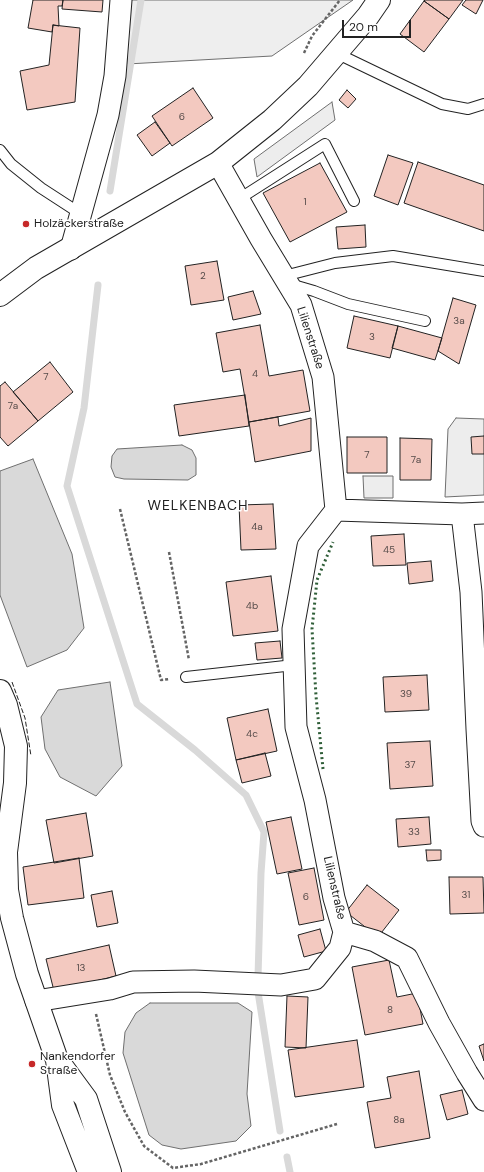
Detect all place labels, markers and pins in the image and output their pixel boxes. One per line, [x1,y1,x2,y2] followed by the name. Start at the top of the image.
[34,217,124,231] place label: Holzäckerstraße
[21,219,31,229] marker: Holzäckerstraße
[40,1050,115,1078] place label: Nankendorfer Straße
[27,1059,37,1069] marker: Nankendorfer Straße

